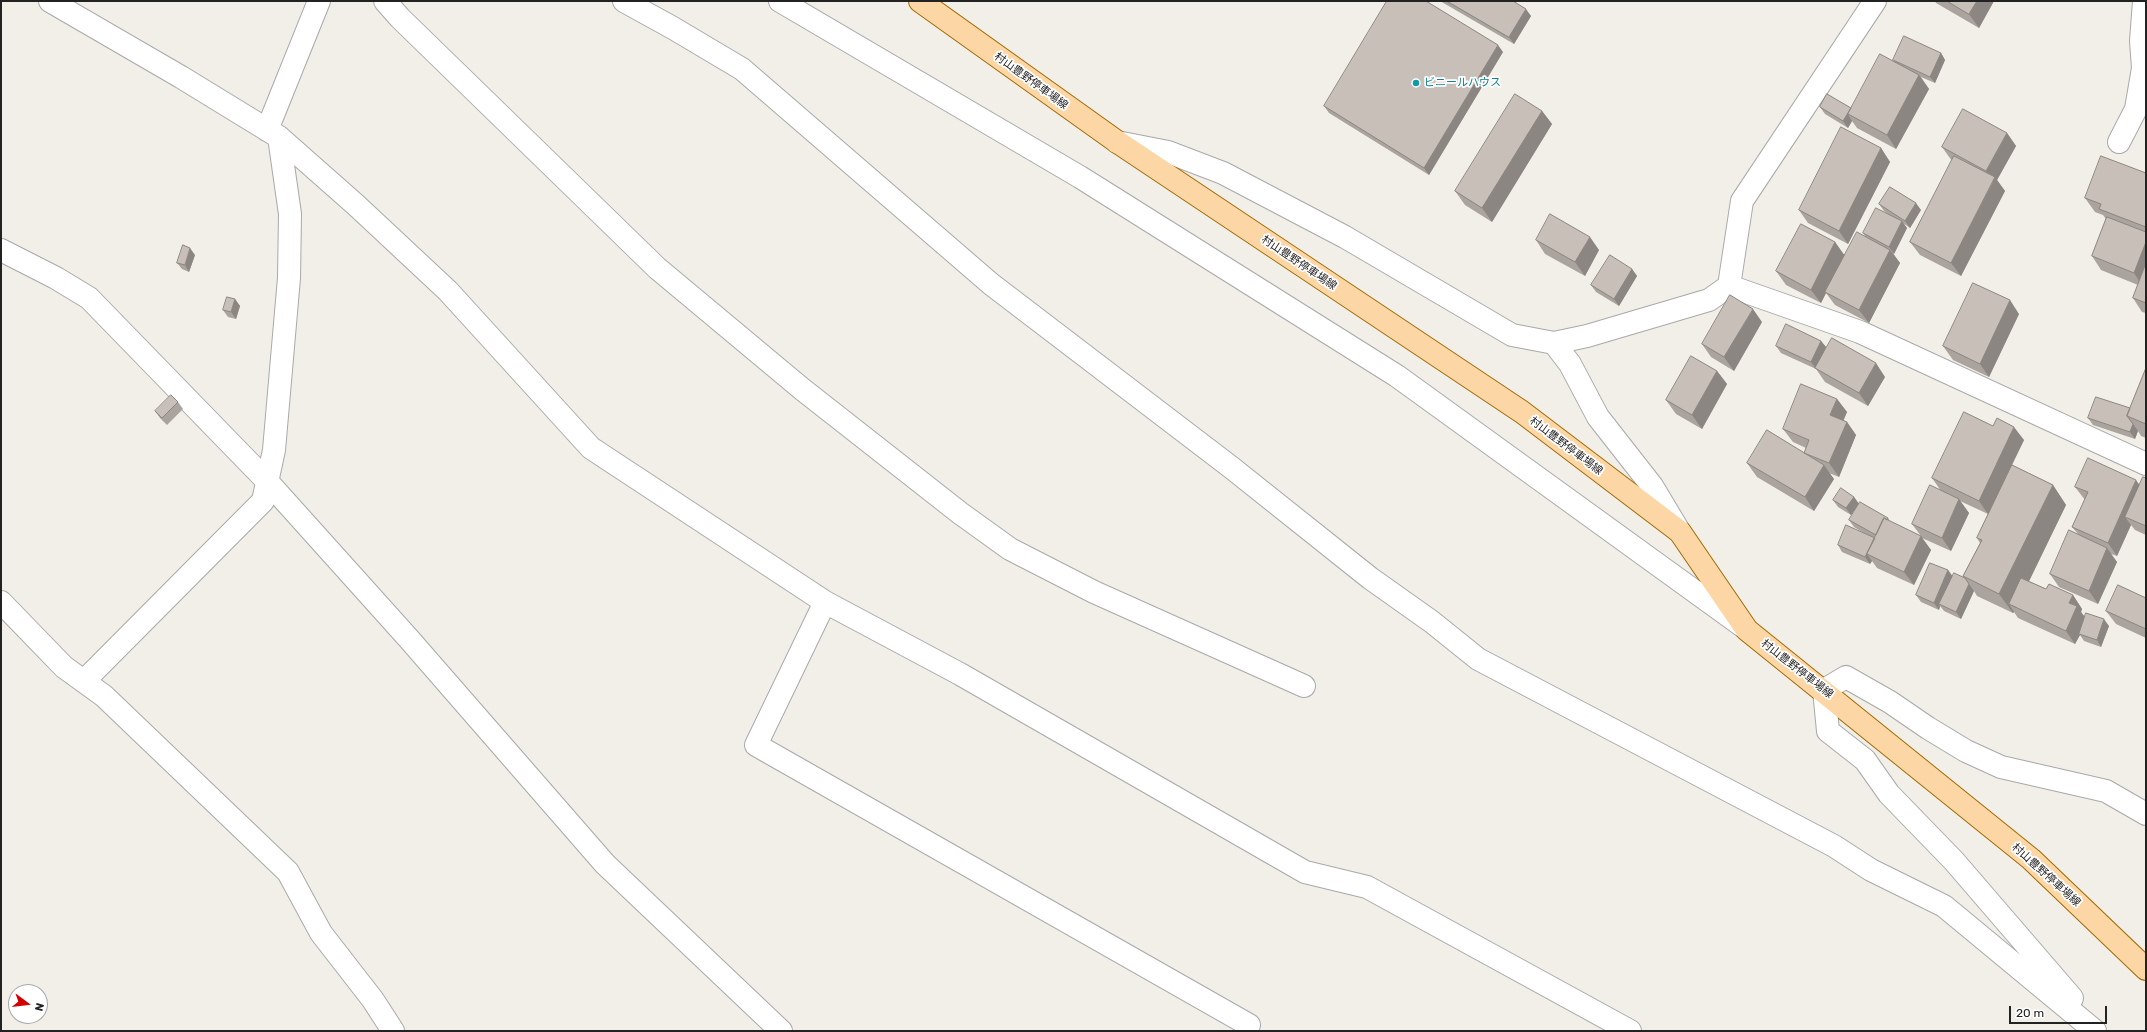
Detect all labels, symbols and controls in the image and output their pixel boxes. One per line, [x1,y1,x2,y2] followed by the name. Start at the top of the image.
[992,50,1070,112] street label: 村山豊野停車場線
[1424,76,1501,90] place label: ビニールハウス
[1411,78,1421,88] marker: ビニールハウス
[1259,233,1339,293] street label: 村山豊野停車場線
[1527,414,1605,478] street label: 村山豊野停車場線
[1758,637,1836,701] street label: 村山豊野停車場線
[2009,841,2083,909] street label: 村山豊野停車場線
[8,984,48,1024] north arrow
[2011,998,2109,1024] scale bar
[32,1001,46,1012] text: N
[2016,1006,2044,1020] text: 20 m

